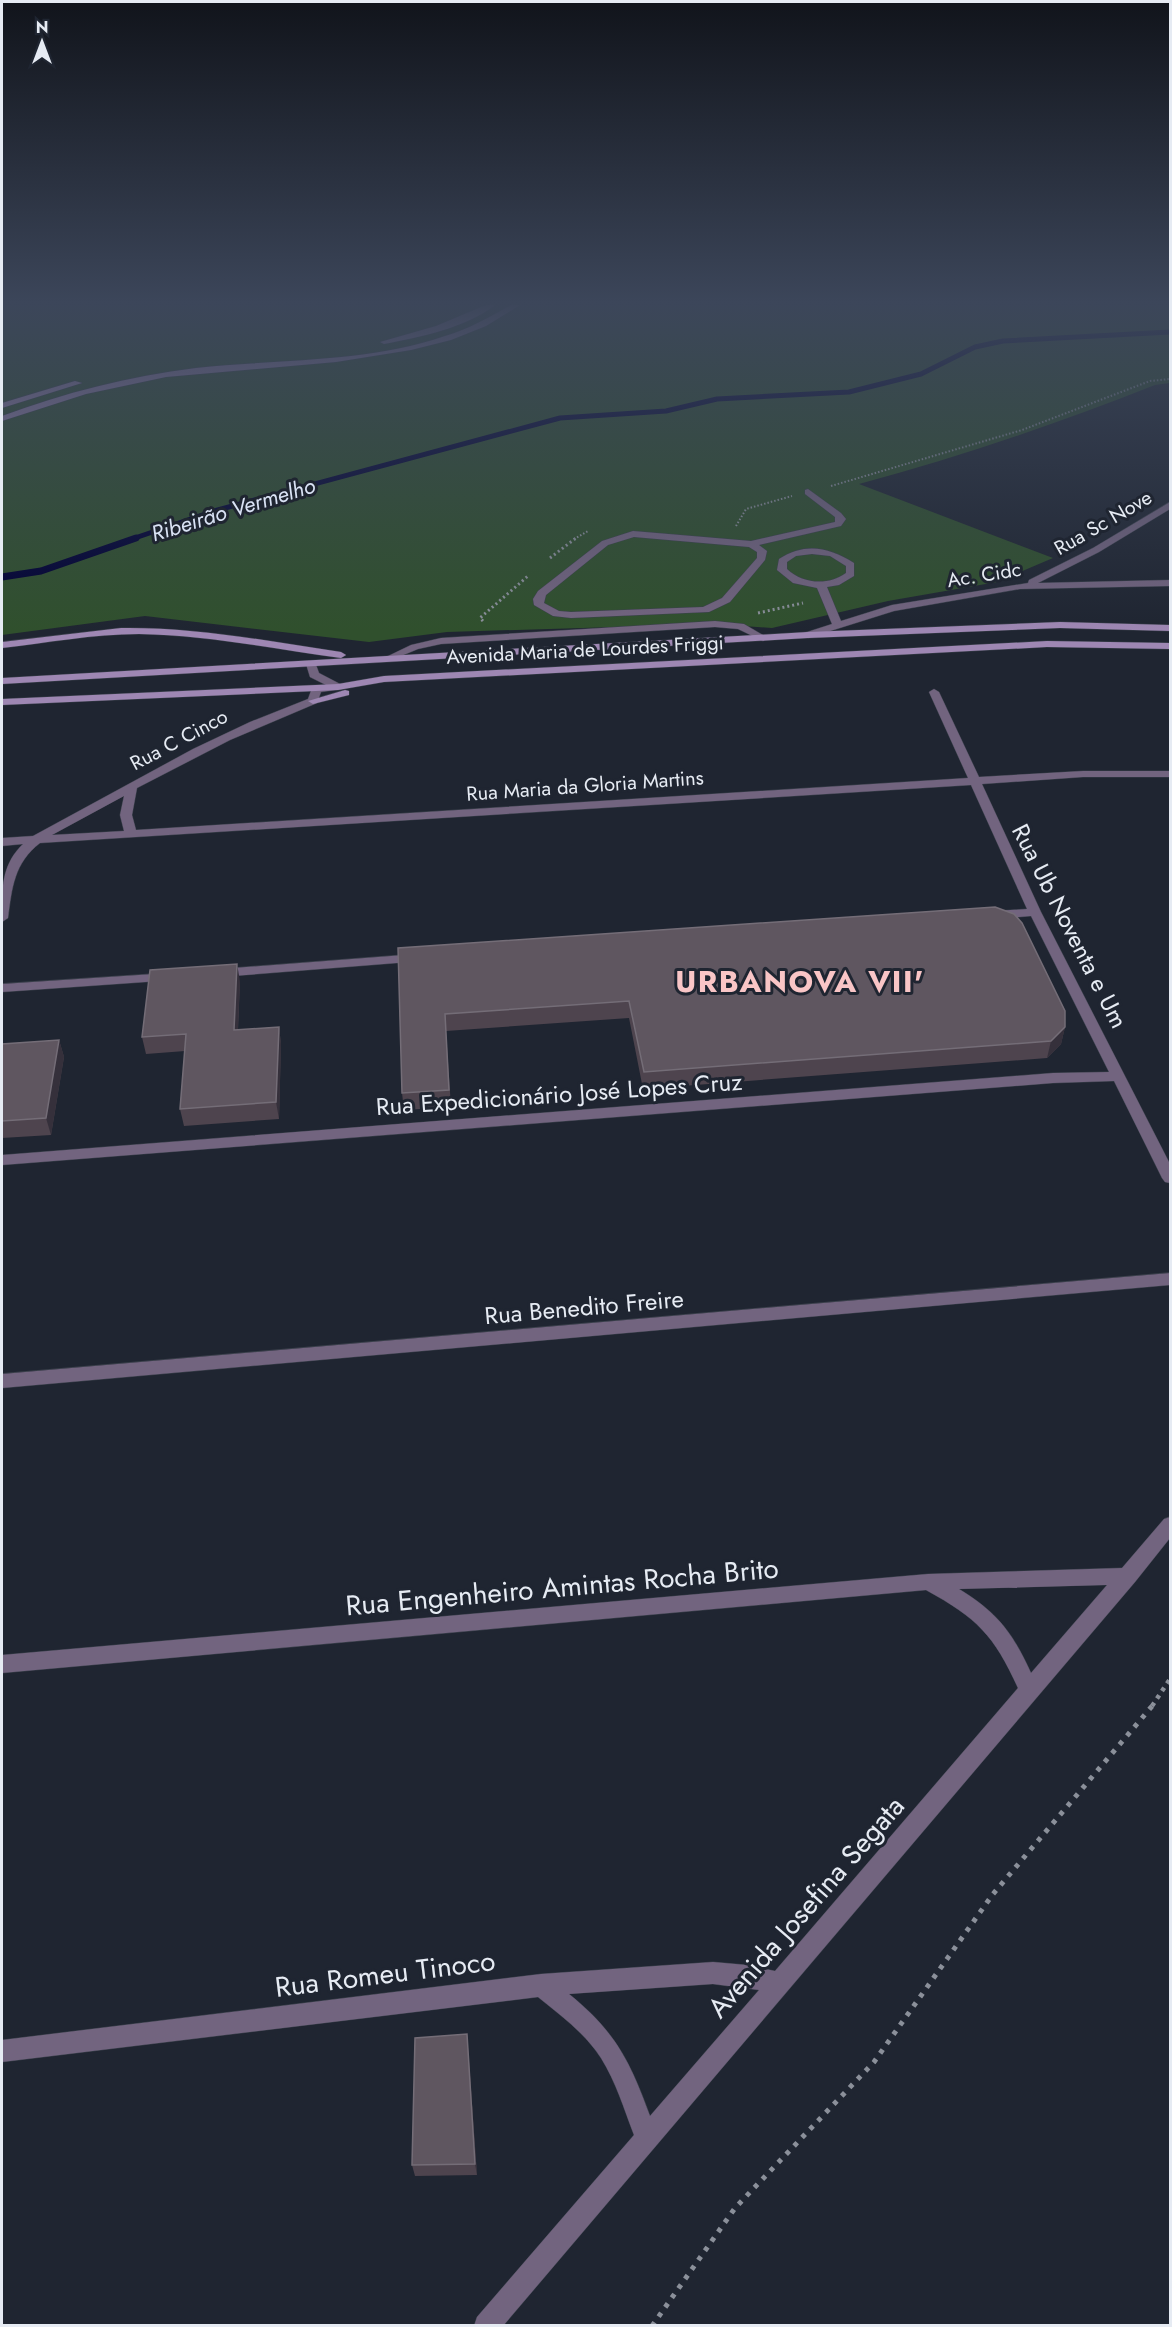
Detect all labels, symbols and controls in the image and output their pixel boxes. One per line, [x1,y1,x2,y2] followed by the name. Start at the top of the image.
[12,12,72,72] north arrow
[36,16,48,39] text: N
[147,469,319,549] water label: Ribeirão Vermelho
[1049,483,1157,563] street label: Rua Sc Nove
[945,555,1023,595] street label: Ac. Cidc
[446,628,724,672] street label: Avenida Maria de Lourdes Friggi
[125,702,233,778] street label: Rua C Cinco
[465,763,705,809] street label: Rua Maria da Gloria Martins
[1003,818,1137,1034] street label: Rua Ub Noventa e Um
[675,960,925,1003] district label: URBANOVA VII'
[375,1064,743,1124] street label: Rua Expedicionário José Lopes Cruz
[483,1281,685,1333] street label: Rua Benedito Freire
[344,1548,780,1626] street label: Rua Engenheiro Amintas Rocha Brito
[698,1787,914,2027] street label: Avenida Josefina Segata
[273,1940,497,2008] street label: Rua Romeu Tinoco

